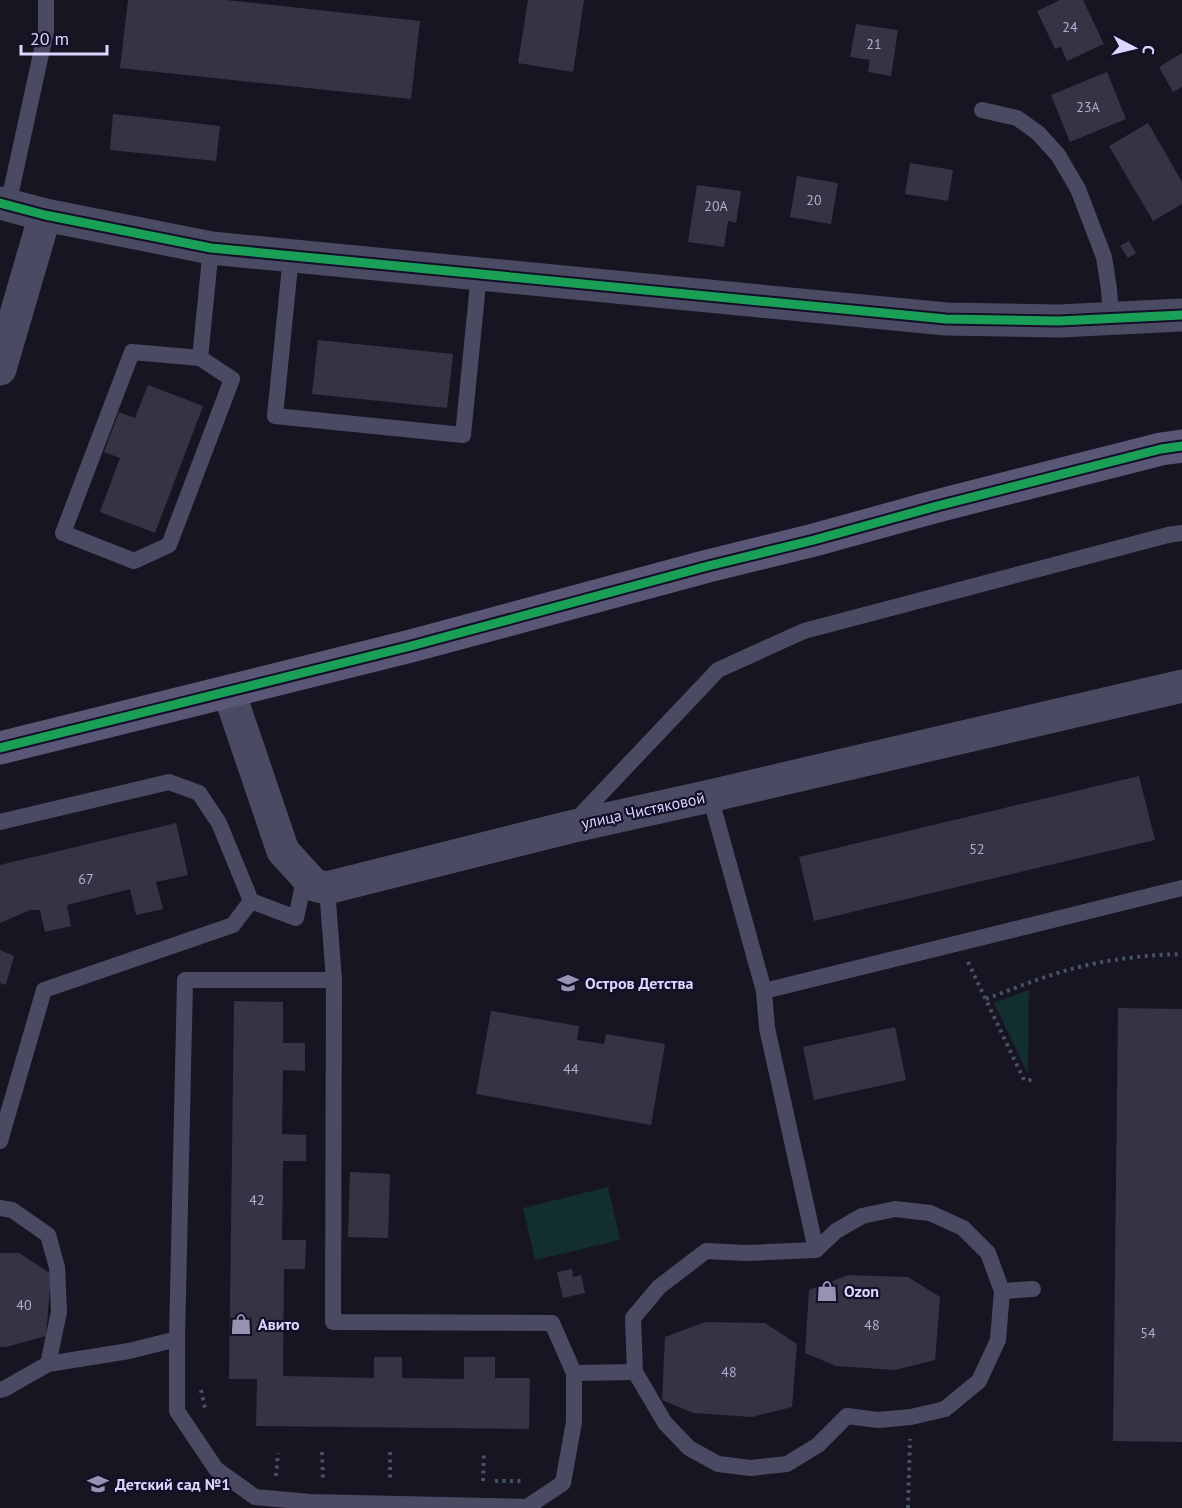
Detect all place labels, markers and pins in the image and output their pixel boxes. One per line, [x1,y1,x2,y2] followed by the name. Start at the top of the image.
[556,971,580,995] school or university icon: Остров Детства
[585,973,693,993] place label: Остров Детства
[815,1279,839,1303] shop icon: Ozon
[844,1281,879,1301] place label: Ozon
[229,1312,253,1336] shop icon: Авито
[258,1314,300,1334] place label: Авито
[86,1472,110,1496] school or university icon: Детский сад №1
[115,1474,230,1494] place label: Детский сад №1

